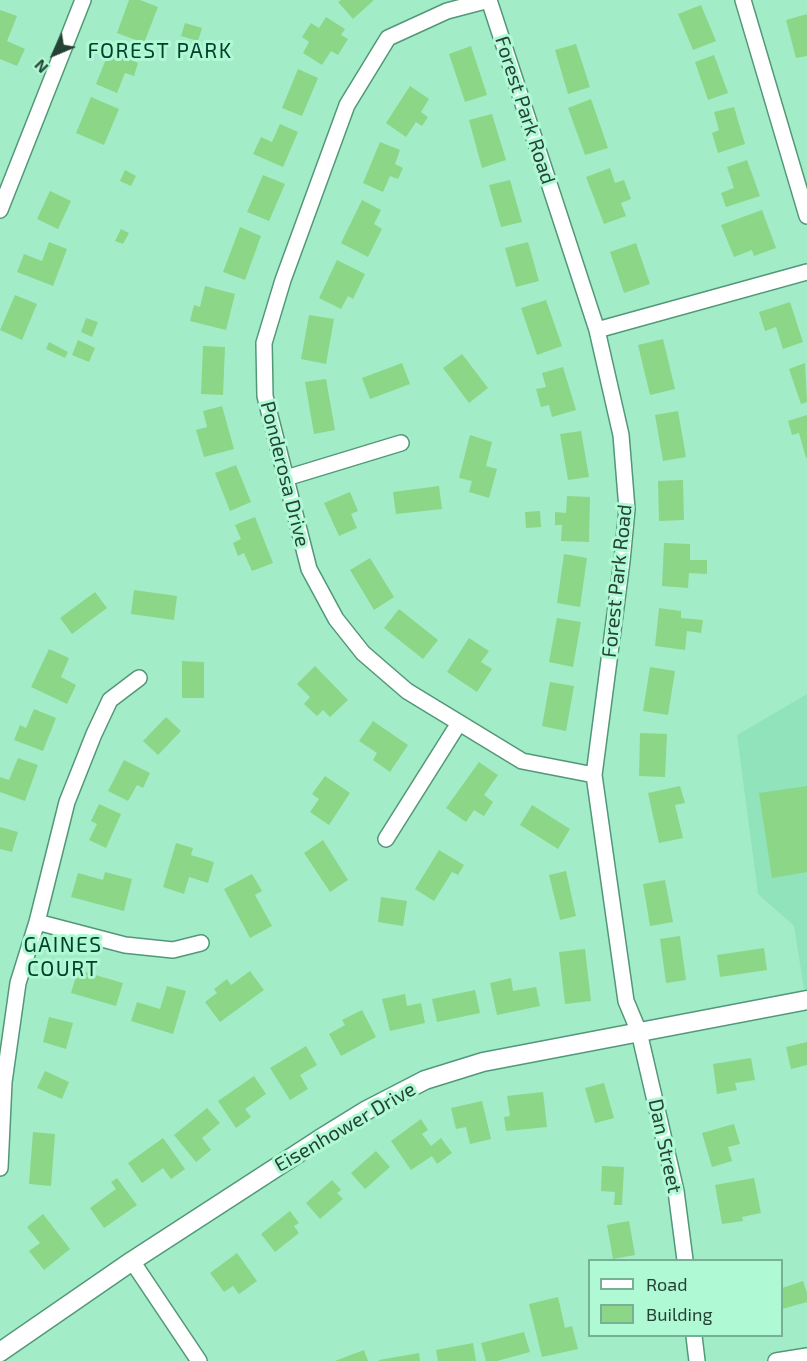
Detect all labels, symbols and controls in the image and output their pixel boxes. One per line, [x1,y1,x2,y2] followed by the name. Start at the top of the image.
[24,24,84,84] north arrow
[490,33,560,187] street label: Forest Park Road
[87,38,233,64] district label: FOREST PARK
[30,56,52,78] text: N
[255,399,315,549] street label: Ponderosa Drive
[597,503,637,659] street label: Forest Park Road
[23,932,103,982] district label: GAINES COURT
[270,1077,420,1177] street label: Eisenhower Drive
[643,1097,687,1195] street label: Dan Street
[588,1259,783,1337] legend
[646,1273,687,1295] text: Road
[646,1303,713,1325] text: Building

